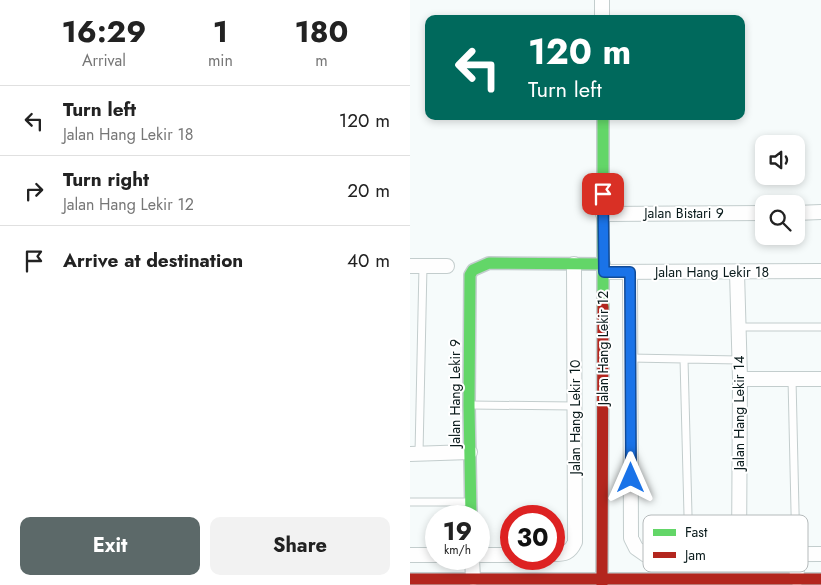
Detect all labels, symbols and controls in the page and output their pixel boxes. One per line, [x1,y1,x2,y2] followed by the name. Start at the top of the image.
[62,10,146,53] text: 16:29
[213,10,228,53] text: 1
[294,10,348,53] text: 180
[528,27,631,77] text: 120 m
[445,35,510,100] icon: left
[82,49,126,72] text: Arrival
[208,49,233,72] text: min
[315,49,328,72] text: m
[528,73,602,105] text: Turn left
[63,96,136,123] text: Turn left
[20,107,48,135] icon: left
[339,107,390,134] text: 120 m
[63,123,193,146] text: Jalan Hang Lekir 18
[755,135,805,245] map controls
[755,135,805,185] button: sound
[63,166,149,193] text: Turn right
[582,173,624,215] pin
[20,177,48,205] icon: right
[347,177,390,204] text: 20 m
[589,180,617,208] icon: arrive
[63,193,194,216] text: Jalan Hang Lekir 12
[755,195,805,245] button: search
[642,203,724,223] street label: Jalan Bistari 9
[20,247,48,275] icon: arrive
[63,247,243,274] text: Arrive at destination
[347,247,390,274] text: 40 m
[653,262,769,282] street label: Jalan Hang Lekir 18
[593,291,613,407] street label: Jalan Hang Lekir 12
[445,339,465,449] street label: Jalan Hang Lekir 9
[729,356,749,472] street label: Jalan Hang Lekir 14
[565,360,585,476] street label: Jalan Hang Lekir 10
[604,451,656,503] position arrow
[500,505,565,570] speed limit sign: 30
[443,513,472,549] text: 19
[643,515,808,572] legend
[20,517,200,575] button: Exit
[210,517,390,575] button: Share
[685,522,708,542] text: Fast
[444,541,471,559] text: km/h
[683,545,706,565] text: Jam

